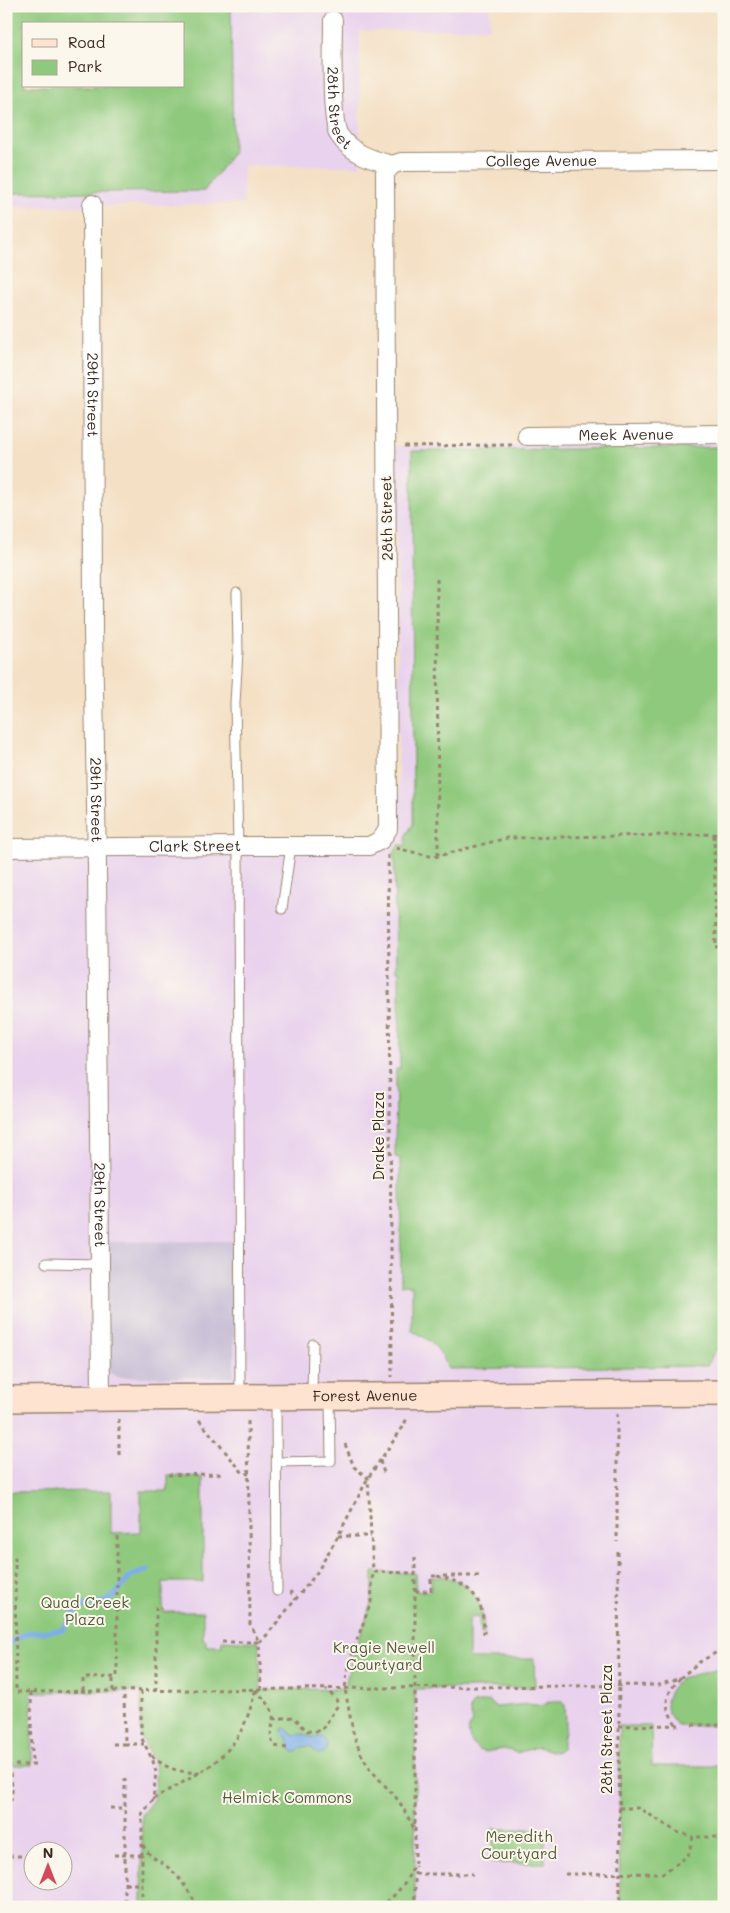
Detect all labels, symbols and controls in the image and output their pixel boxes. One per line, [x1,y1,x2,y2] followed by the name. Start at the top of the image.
[22,22,185,88] legend
[68,32,105,52] text: Road
[68,56,102,76] text: Park
[324,66,357,153] street label: 28th Street
[486,150,597,170] street label: College Avenue
[83,353,104,437] street label: 29th Street
[578,424,674,444] street label: Meek Avenue
[375,475,397,561] street label: 28th Street
[86,757,108,843] street label: 29th Street
[149,835,241,856] street label: Clark Street
[368,1091,388,1181] street label: Drake Plaza
[90,1162,111,1247] street label: 29th Street
[312,1385,417,1405] street label: Forest Avenue
[41,1592,129,1629] park label: Quad Creek Plaza
[333,1637,435,1674] park label: Kragie Newell Courtyard
[596,1664,616,1794] street label: 28th Street Plaza
[222,1787,352,1807] park label: Helmick Commons
[481,1826,557,1863] park label: Meredith Courtyard
[22,1840,72,1890] north arrow
[43,1843,53,1862] text: N

